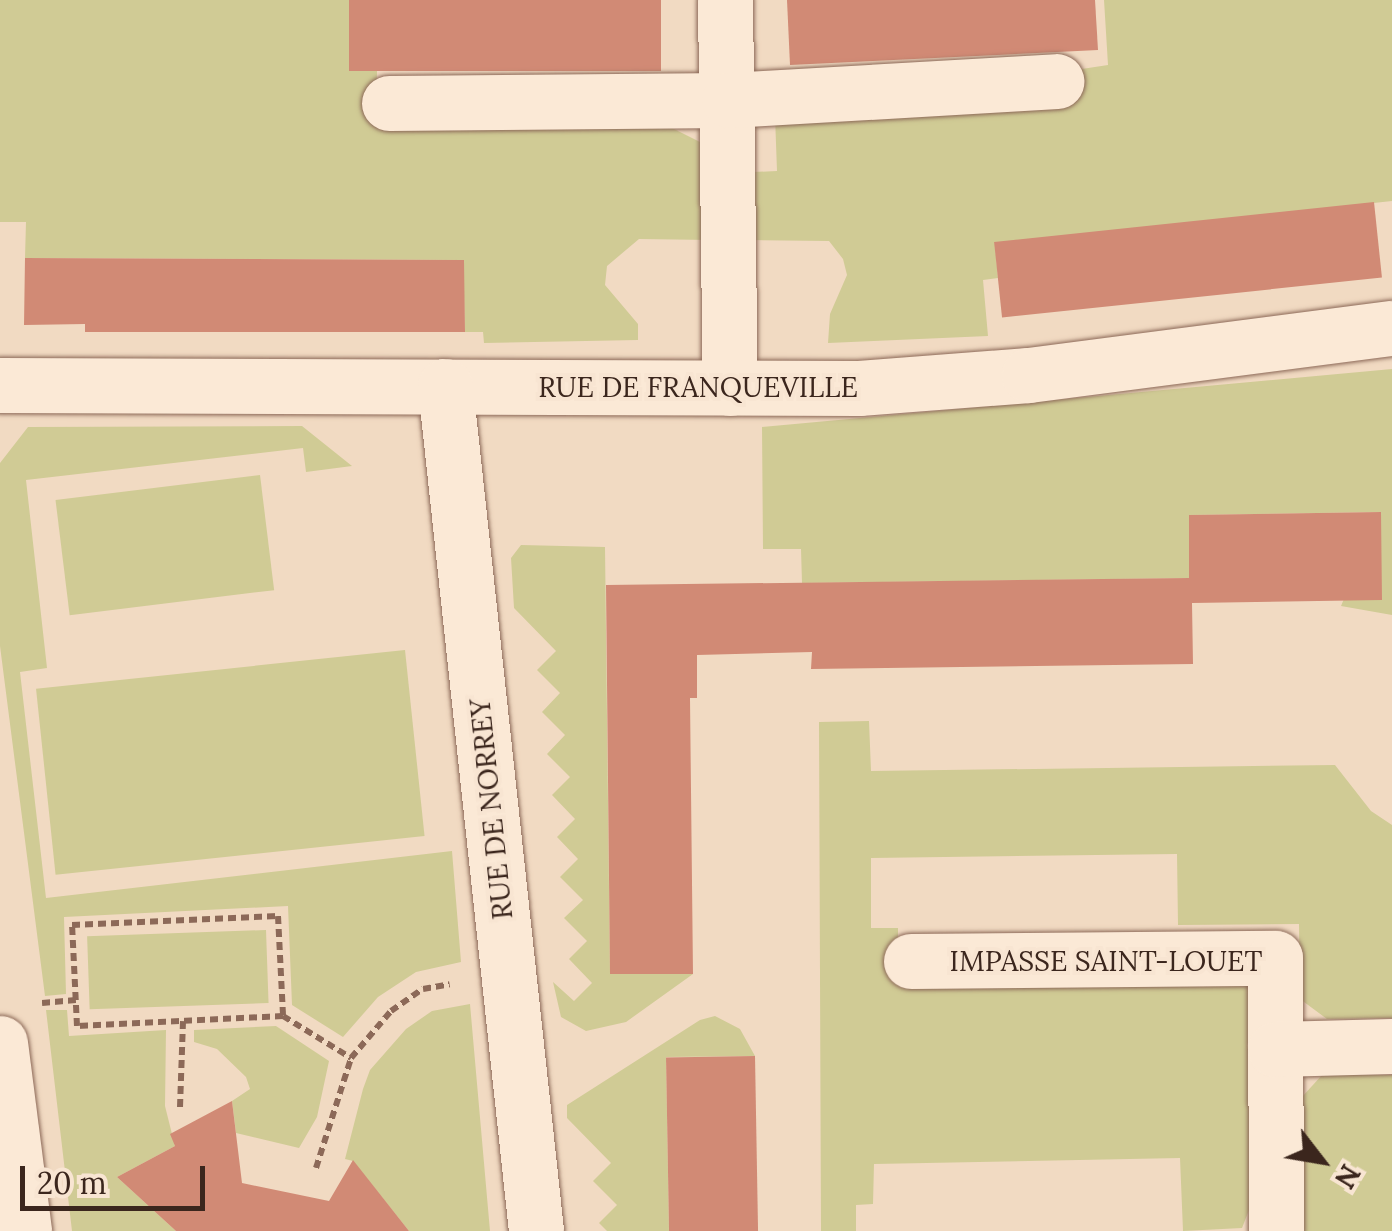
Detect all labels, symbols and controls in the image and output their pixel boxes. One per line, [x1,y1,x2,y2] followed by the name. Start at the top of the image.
[538,370,858,404] street label: RUE DE FRANQUEVILLE
[463,697,519,921] street label: RUE DE NORREY
[950,944,1262,978] street label: IMPASSE SAINT-LOUET
[1272,1111,1372,1211] north arrow
[25,1146,210,1208] scale bar
[1327,1158,1369,1195] text: N
[37,1164,106,1202] text: 20 m

